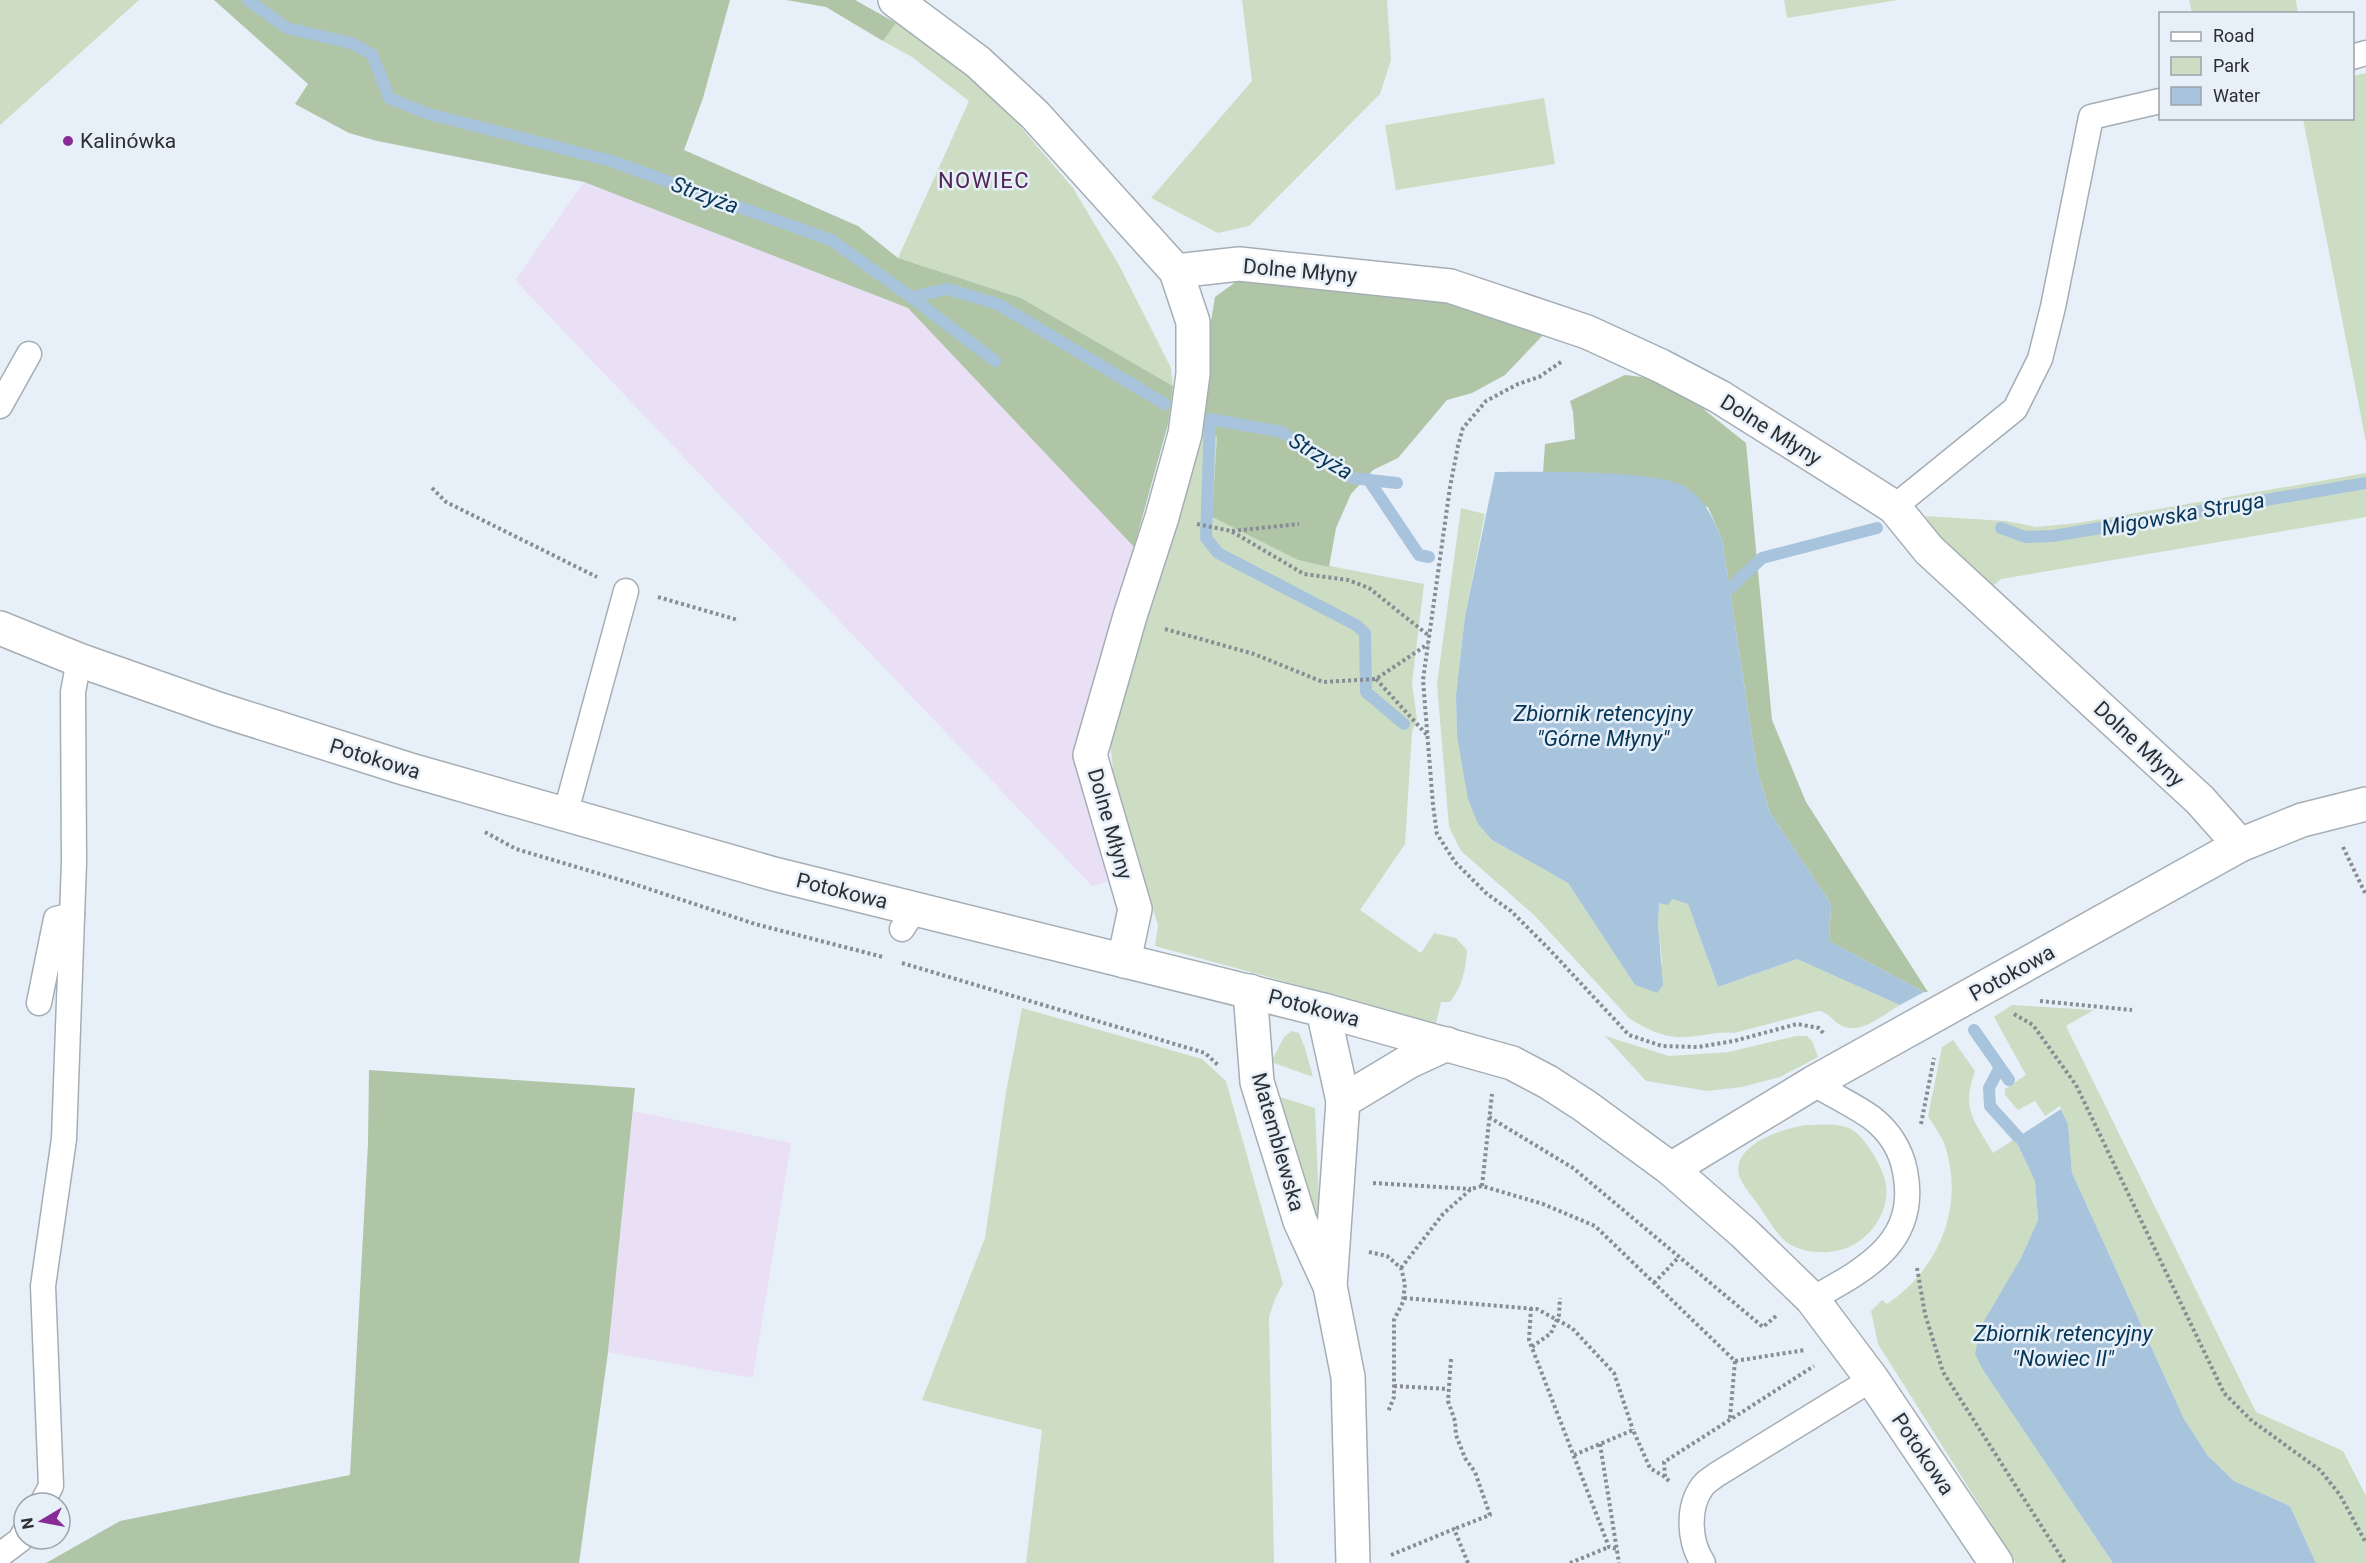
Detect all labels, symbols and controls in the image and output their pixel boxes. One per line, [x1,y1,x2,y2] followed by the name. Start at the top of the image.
[2159,12,2354,120] legend
[2213,25,2254,46] text: Road
[2213,55,2250,76] text: Park
[2213,85,2260,106] text: Water
[80,129,176,153] place label: Kalinówka
[61,134,75,148] marker: Kalinówka
[938,168,1030,193] district label: NOWIEC
[668,171,742,219] water label: Strzyża
[1242,254,1358,288] street label: Dolne Młyny
[1716,390,1826,470] street label: Dolne Młyny
[1285,427,1357,485] water label: Strzyża
[2100,487,2266,541] water label: Migowska Struga
[2089,696,2189,792] street label: Dolne Młyny
[1512,701,1694,751] water label: Zbiornik retencyjny "Górne Młyny"
[327,734,423,784] street label: Potokowa
[1083,766,1137,882] street label: Dolne Młyny
[794,868,890,914] street label: Potokowa
[1965,940,2059,1006] street label: Potokowa
[1266,984,1362,1032] street label: Potokowa
[1247,1070,1309,1214] street label: Matemblewska
[1972,1321,2154,1371] water label: Zbiornik retencyjny "Nowiec II"
[1887,1409,1959,1499] street label: Potokowa
[12,1491,72,1551] north arrow
[17,1516,38,1531] text: N

